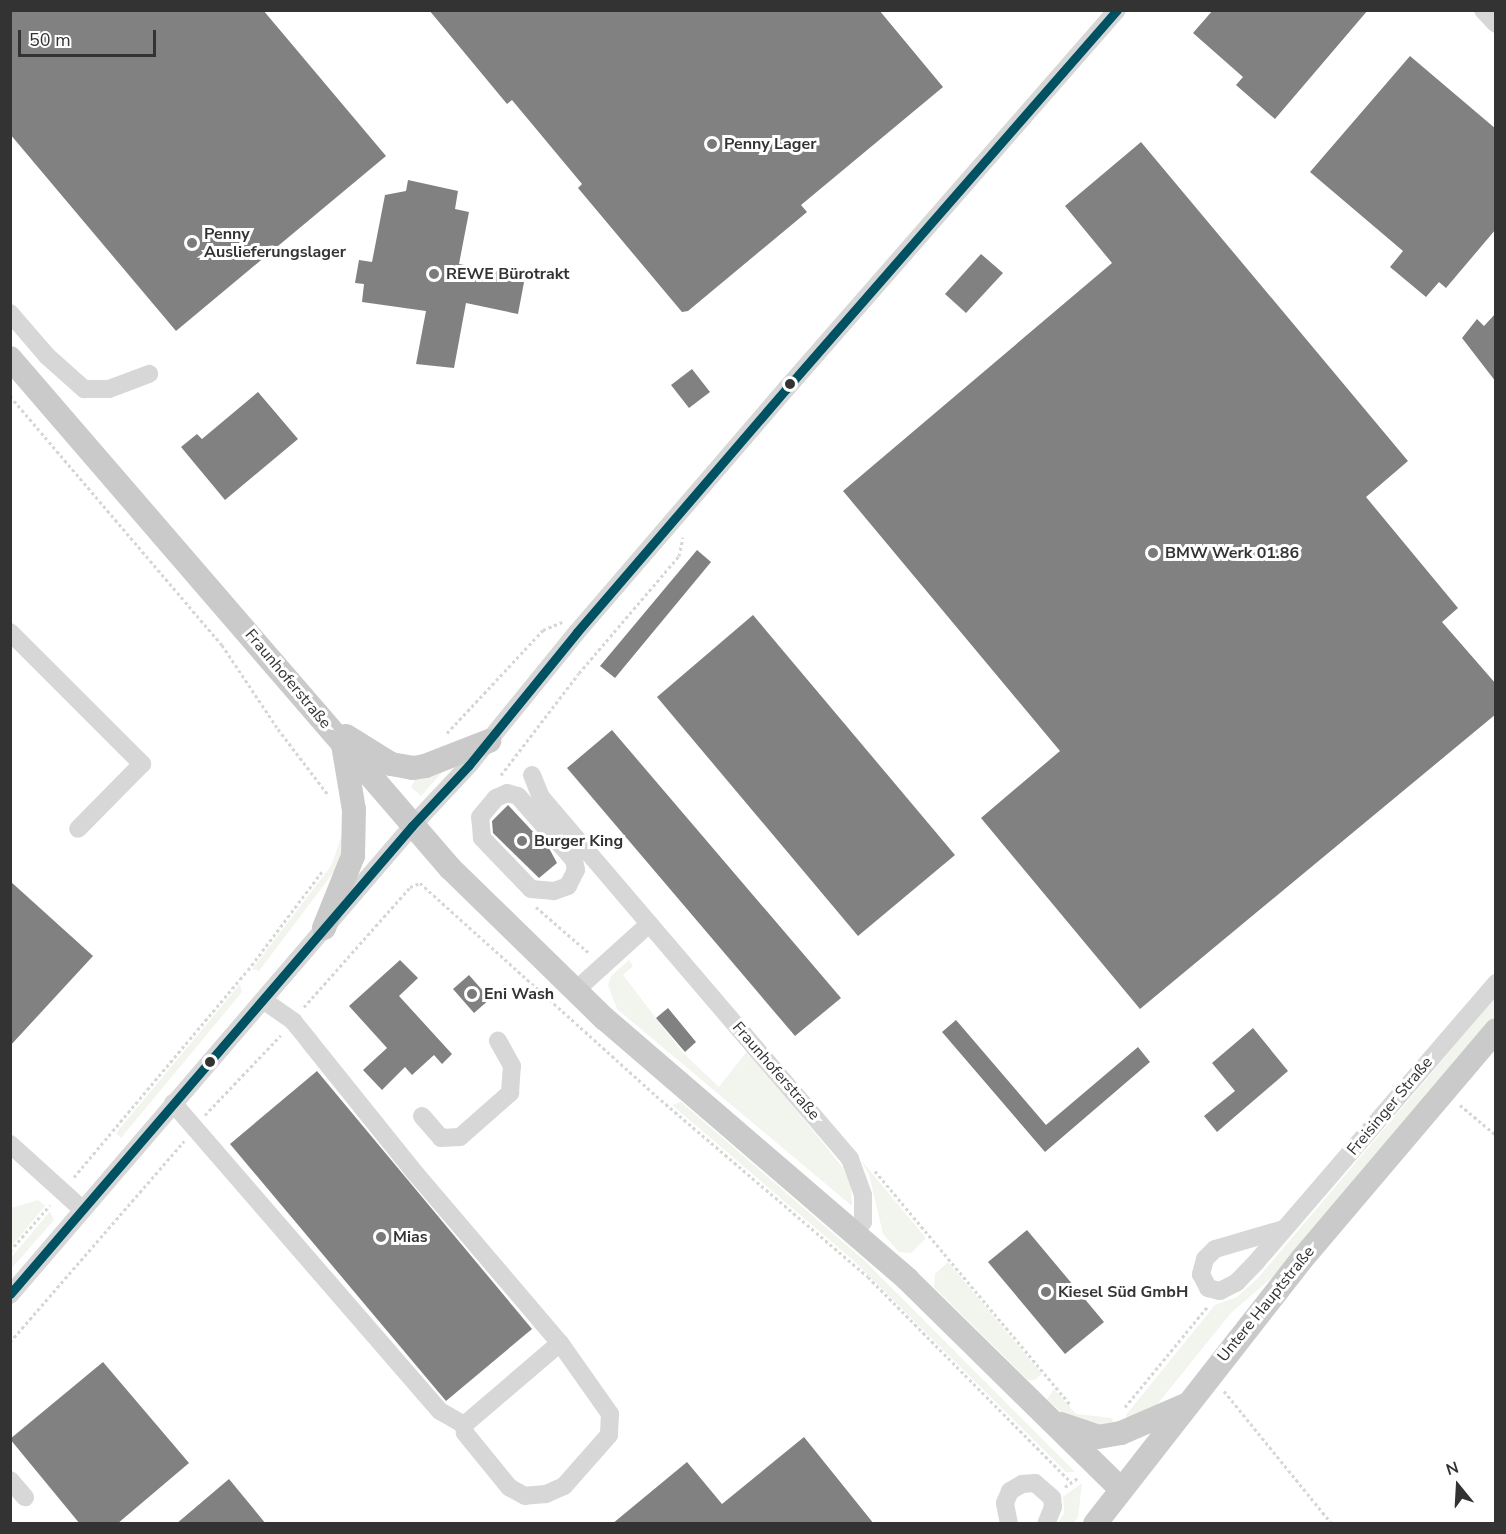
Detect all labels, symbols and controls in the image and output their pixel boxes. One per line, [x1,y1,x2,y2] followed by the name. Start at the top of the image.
[21,18,159,56] scale bar
[29,28,71,52] text: 50 m
[724,134,816,154] place label: Penny Lager
[705,137,719,151] marker: Penny Lager
[204,224,346,262] place label: Penny Auslieferungslager
[185,236,199,250] marker: Penny Auslieferungslager
[446,264,569,284] place label: REWE Bürotrakt
[427,267,441,281] marker: REWE Bürotrakt
[784,378,796,390] unlabelled marker
[1165,543,1299,563] place label: BMW Werk 01.86
[1146,546,1160,560] marker: BMW Werk 01.86
[241,625,335,733] street label: Fraunhoferstraße
[534,831,623,851] place label: Burger King
[515,834,529,848] marker: Burger King
[484,984,554,1004] place label: Eni Wash
[465,987,479,1001] marker: Eni Wash
[728,1018,824,1124] street label: Fraunhoferstraße
[1343,1053,1437,1159] street label: Freisinger Straße
[204,1056,216,1068] unlabelled marker
[393,1227,428,1247] place label: Mias
[374,1230,388,1244] marker: Mias
[1213,1242,1319,1366] street label: Untere Hauptstraße
[1058,1282,1188,1302] place label: Kiesel Süd GmbH
[1039,1285,1053,1299] marker: Kiesel Süd GmbH
[1428,1456,1488,1516] north arrow
[1443,1457,1462,1481] text: N

